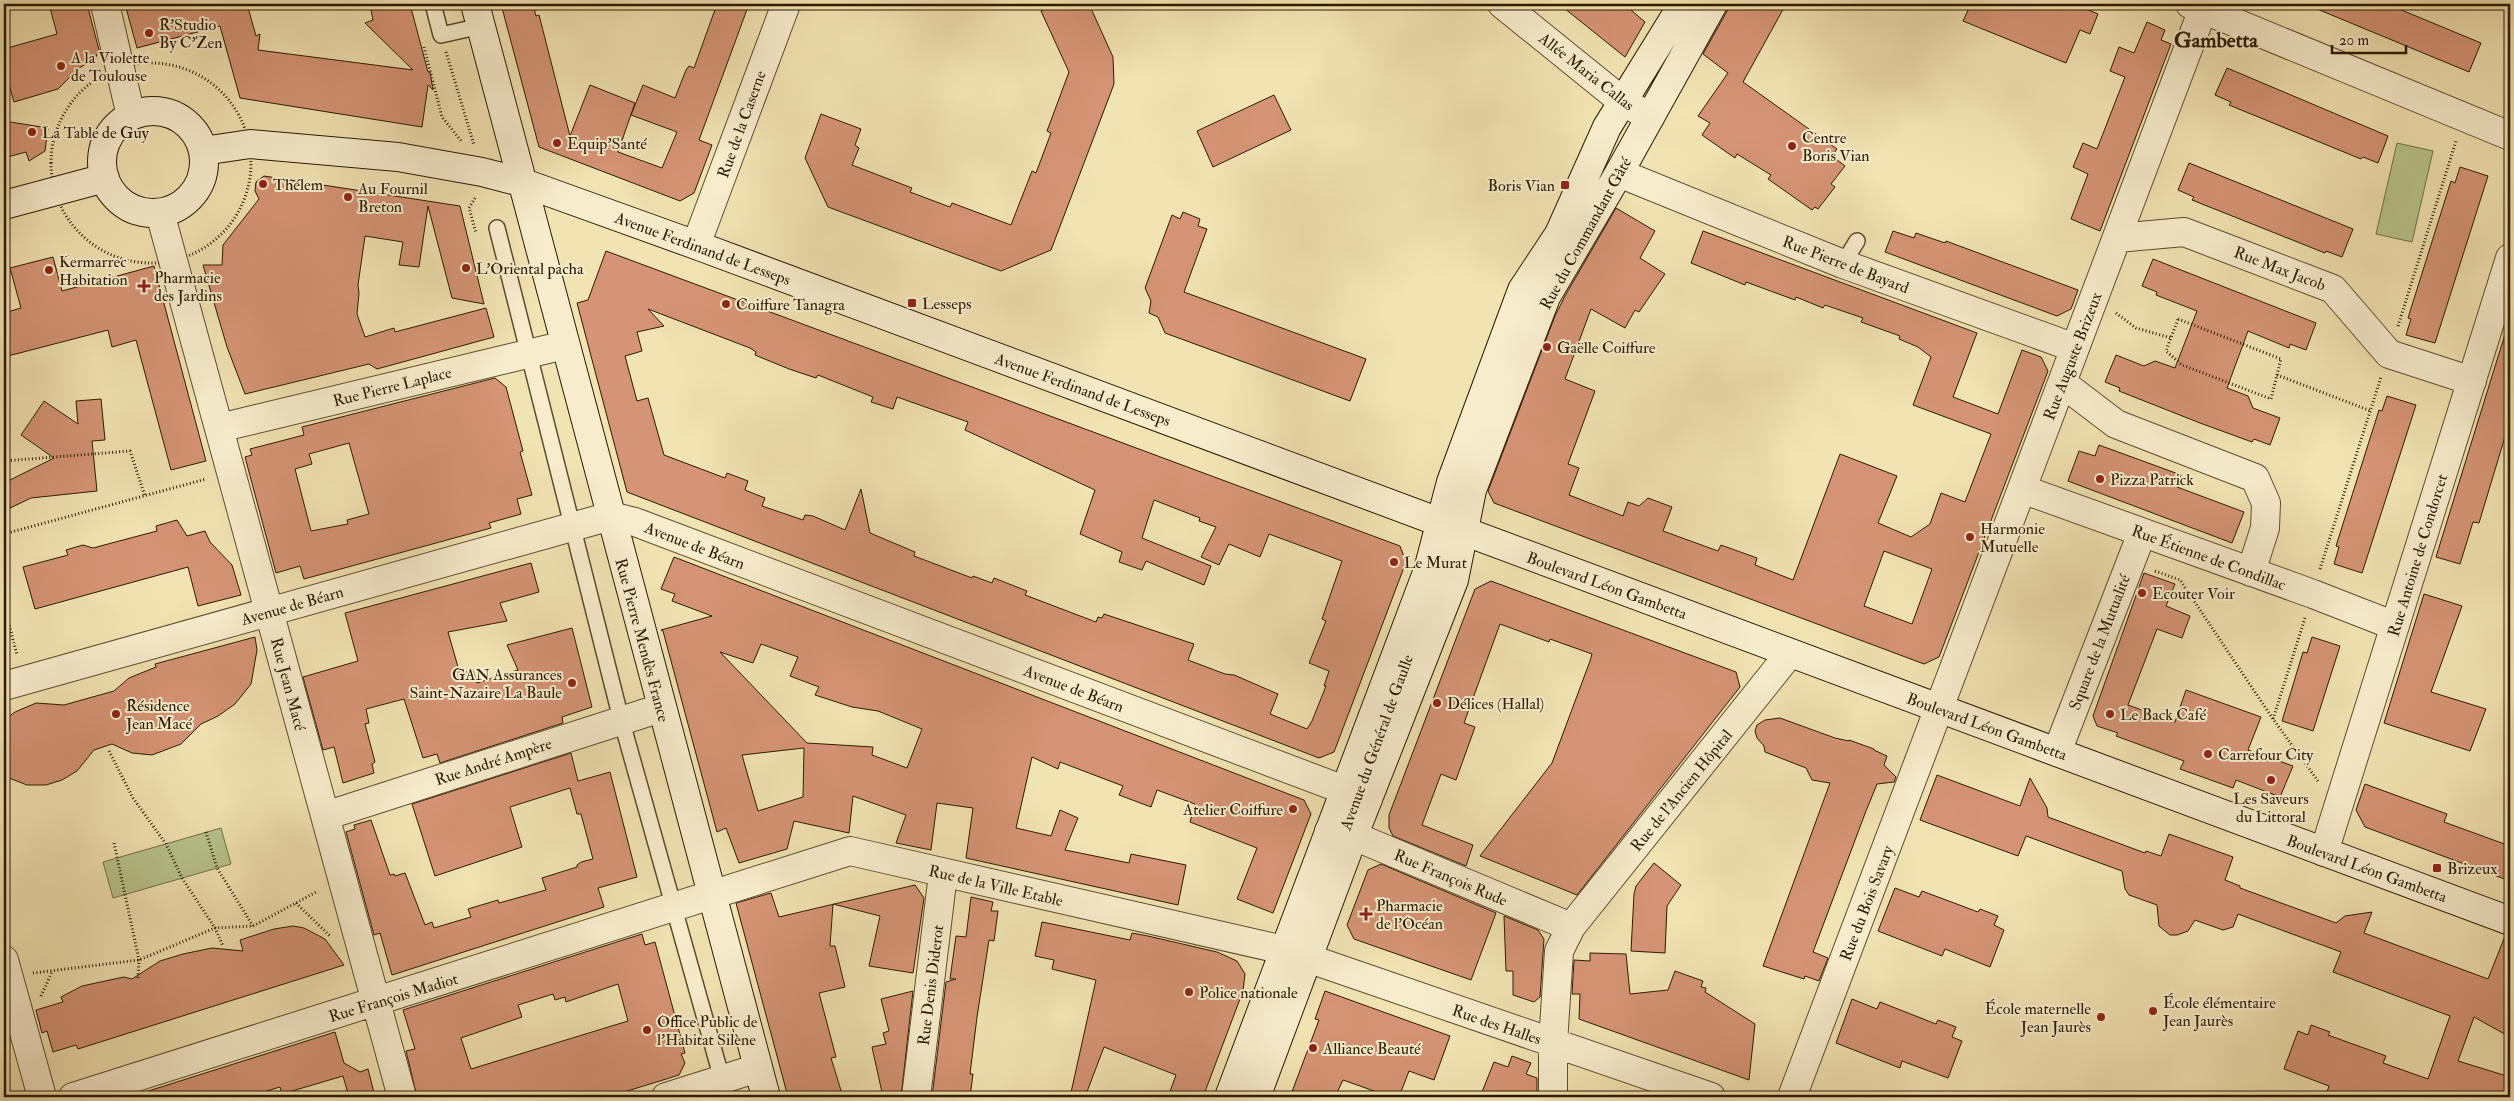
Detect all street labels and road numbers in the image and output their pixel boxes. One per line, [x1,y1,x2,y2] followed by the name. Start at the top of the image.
[1534,28,1638,115] street label: Allée Maria Callas
[713,68,771,181] street label: Rue de la Caserne
[1536,153,1636,313] street label: Rue du Commandant Gâté
[611,207,793,291] street label: Avenue Ferdinand de Lesseps
[1780,232,1912,298] street label: Rue Pierre de Bayard
[2231,242,2329,297] street label: Rue Max Jacob
[2039,290,2107,423] street label: Rue Auguste Brizeux
[991,348,1173,432] street label: Avenue Ferdinand de Lesseps
[331,362,454,412] street label: Rue Pierre Laplace
[2384,472,2452,639] street label: Rue Antoine de Condorcet
[641,517,748,574] street label: Avenue de Béarn
[2129,520,2289,595] street label: Rue Étienne de Condillac
[1524,548,1690,624] street label: Boulevard Léon Gambetta
[611,556,674,725] street label: Rue Pierre Mendès France
[2065,571,2135,713] street label: Square de la Mutualité
[238,582,346,630] street label: Avenue de Béarn
[265,635,310,734] street label: Rue Jean Macé
[1336,652,1418,834] street label: Avenue du Général de Gaulle
[1020,660,1127,717] street label: Avenue de Béarn
[1904,689,2070,765] street label: Boulevard Léon Gambetta
[1626,726,1738,856] street label: Rue de l'Ancien Hôpital
[432,734,555,791] street label: Rue André Ampère
[2284,831,2450,907] street label: Boulevard Léon Gambetta
[1836,842,1898,964] street label: Rue du Bois Savary
[1391,845,1511,911] street label: Rue François Rude
[927,861,1065,911] street label: Rue de la Ville Etable
[914,924,948,1047] street label: Rue Denis Diderot
[326,969,460,1027] street label: Rue François Madiot
[1449,1000,1544,1050] street label: Rue des Halles

